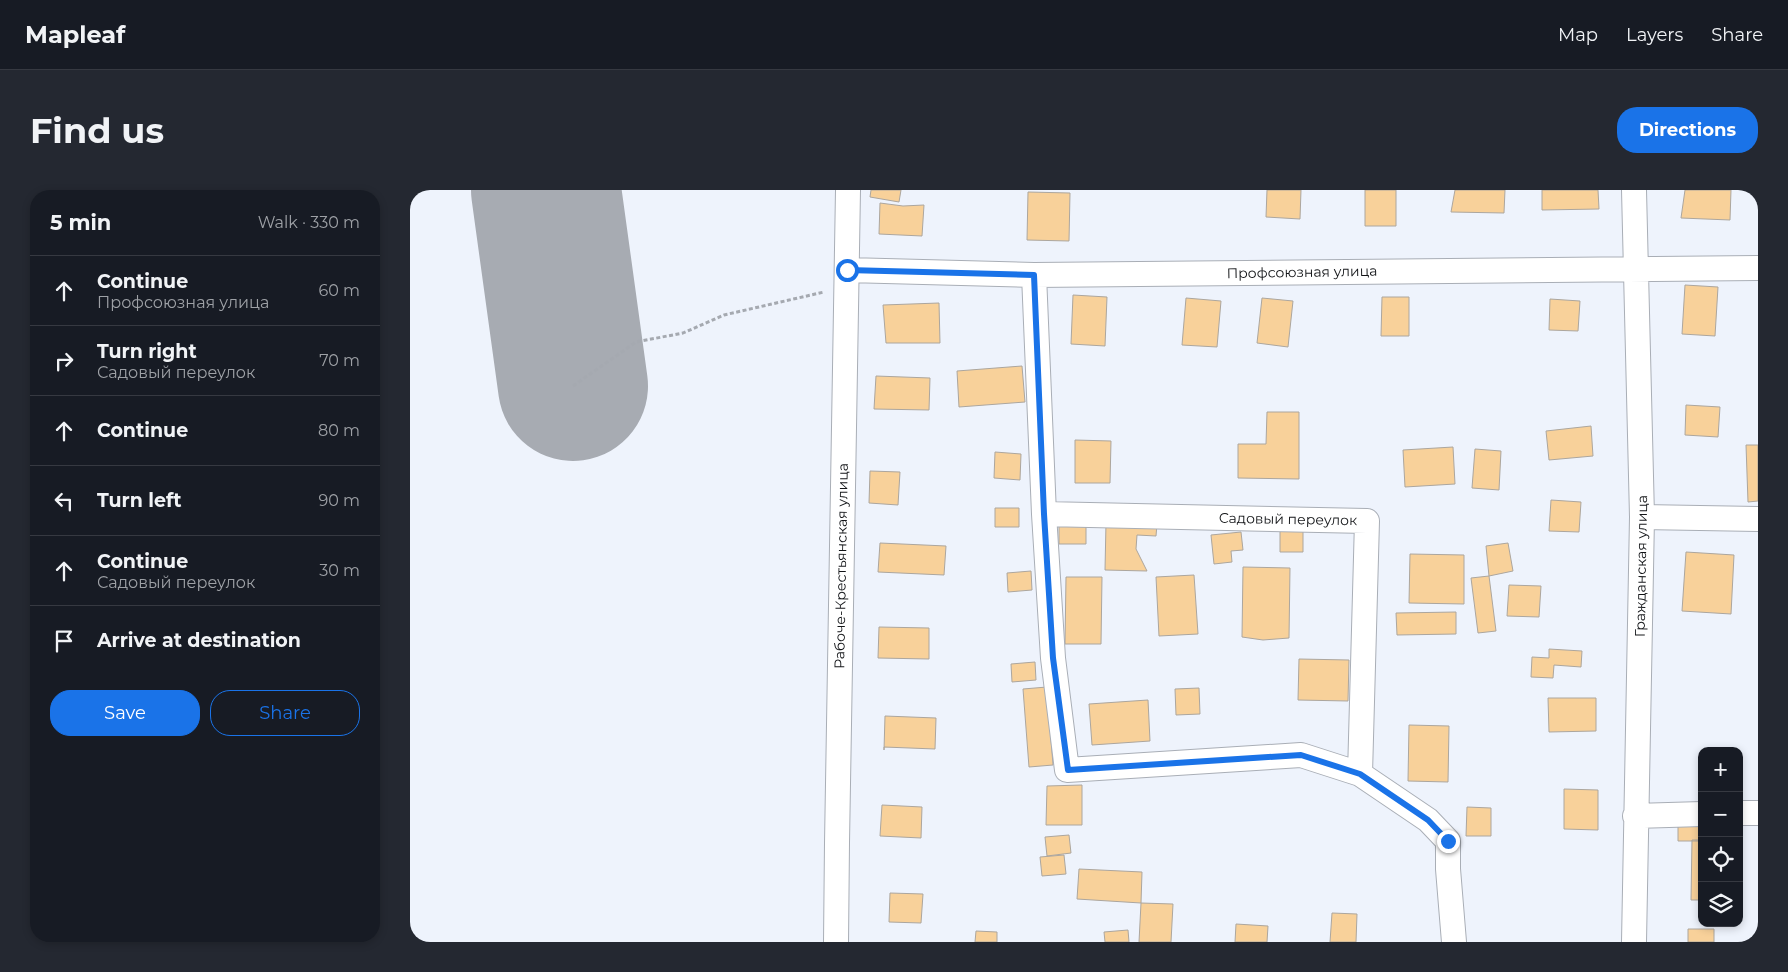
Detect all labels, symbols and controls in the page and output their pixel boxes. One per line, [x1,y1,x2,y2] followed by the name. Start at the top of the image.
[25,20,125,49] text: Mapleaf
[1558,24,1598,46] text: Map
[1626,24,1683,46] text: Layers
[1711,24,1763,46] text: Share
[1617,107,1758,153] button: Directions
[30,109,164,152] text: Find us
[50,210,111,235] text: 5 min
[258,213,360,232] text: Walk · 330 m
[836,259,859,282] route start
[1226,262,1378,282] street label: Профсоюзная улица
[97,270,188,293] text: Continue
[50,277,78,305] icon: ahead
[318,281,360,300] text: 60 m
[97,293,269,312] text: Профсоюзная улица
[97,340,197,363] text: Turn right
[50,347,78,375] icon: right
[319,351,360,370] text: 70 m
[97,363,255,382] text: Садовый переулок
[50,417,78,445] icon: ahead
[97,419,188,442] text: Continue
[318,421,360,440] text: 80 m
[830,463,852,669] street label: Рабоче-Крестьянская улица
[50,487,78,515] icon: left
[97,489,182,512] text: Turn left
[318,491,360,510] text: 90 m
[1631,495,1651,637] street label: Гражданская улица
[1219,509,1357,529] street label: Садовый переулок
[97,550,188,573] text: Continue
[50,557,78,585] icon: ahead
[319,561,360,580] text: 30 m
[97,573,255,592] text: Садовый переулок
[50,627,78,655] icon: arrive
[97,629,301,652] text: Arrive at destination
[50,690,200,736] button: Save
[210,690,360,736] button: Share
[1698,747,1743,927] map controls
[1698,747,1743,792] button: +
[1698,792,1743,837] button: −
[1437,830,1460,853] route end
[1698,837,1743,882] button: locate
[1698,882,1743,927] button: layers

